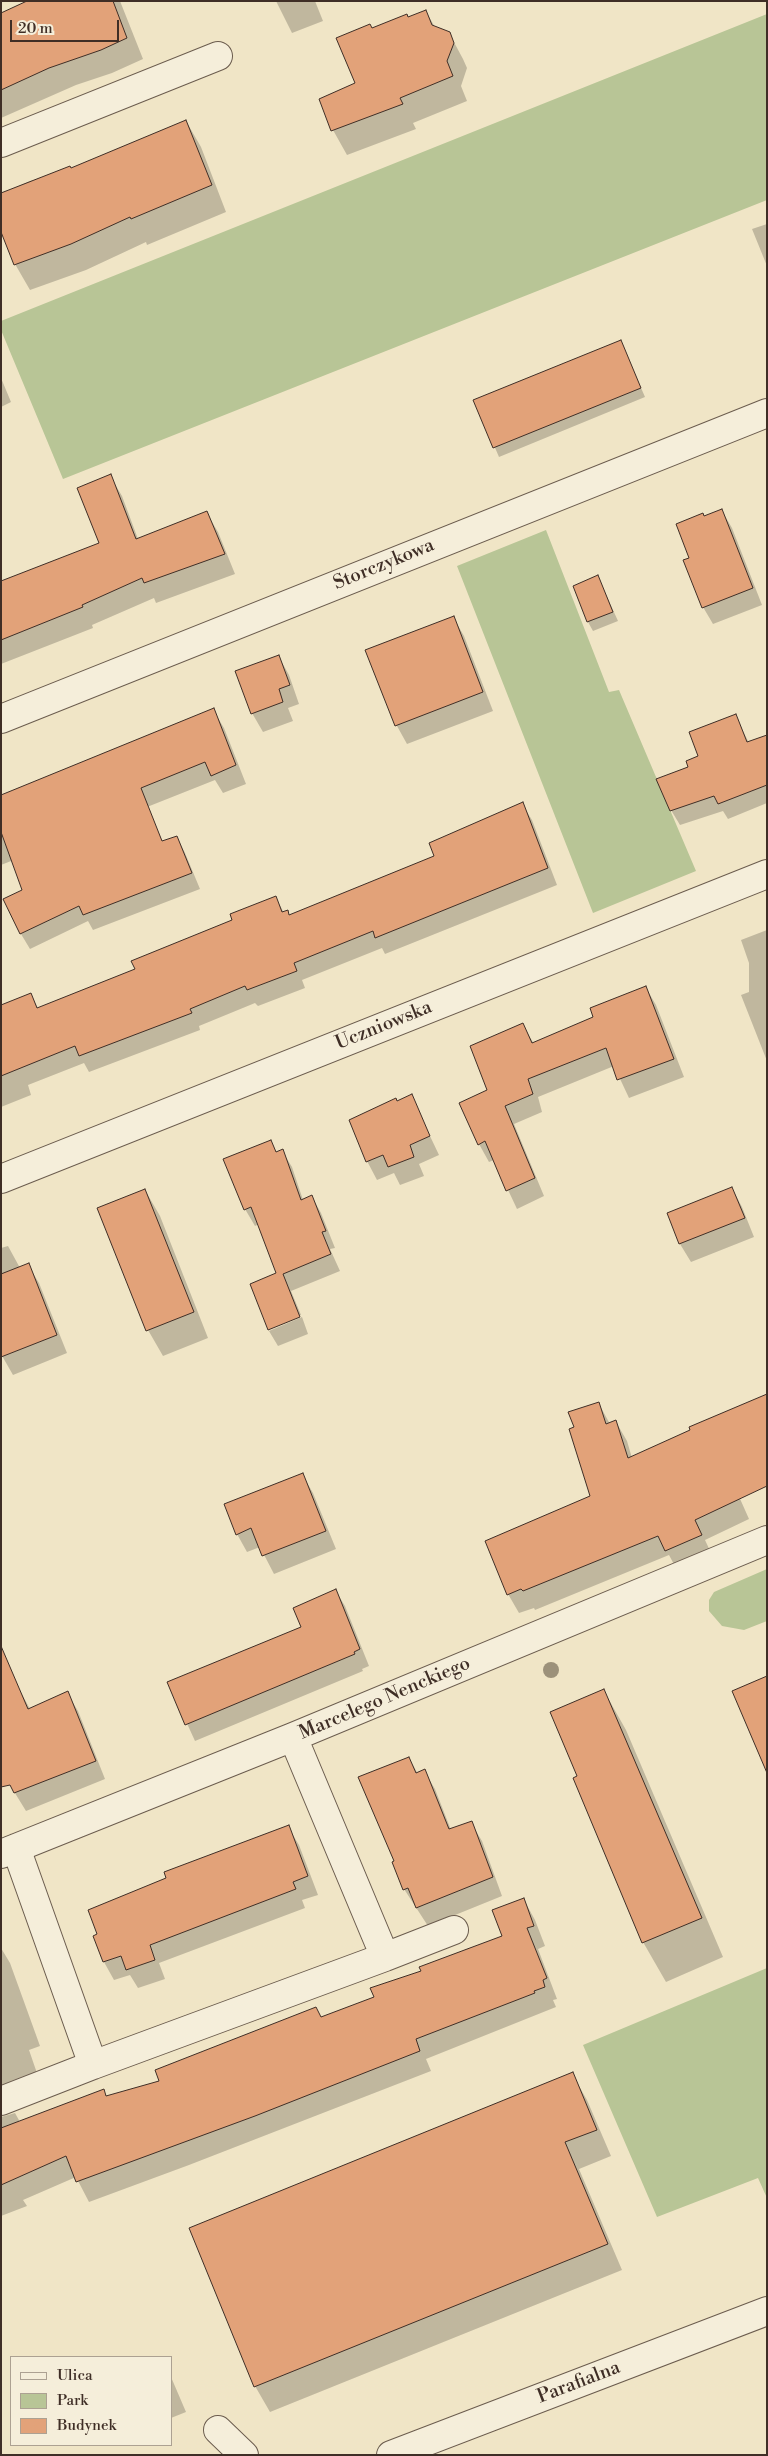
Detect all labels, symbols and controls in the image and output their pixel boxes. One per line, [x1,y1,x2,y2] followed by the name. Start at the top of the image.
[12,10,121,42] scale bar
[18,19,53,38] text: 20 m
[330,534,438,596] street label: Storczykowa
[332,996,436,1056] street label: Uczniowska
[296,1653,474,1745] street label: Marcelego Nenckiego
[10,2356,172,2446] legend
[534,2357,624,2409] street label: Parafialna
[57,2366,93,2385] text: Ulica
[57,2391,88,2410] text: Park
[57,2416,116,2435] text: Budynek

